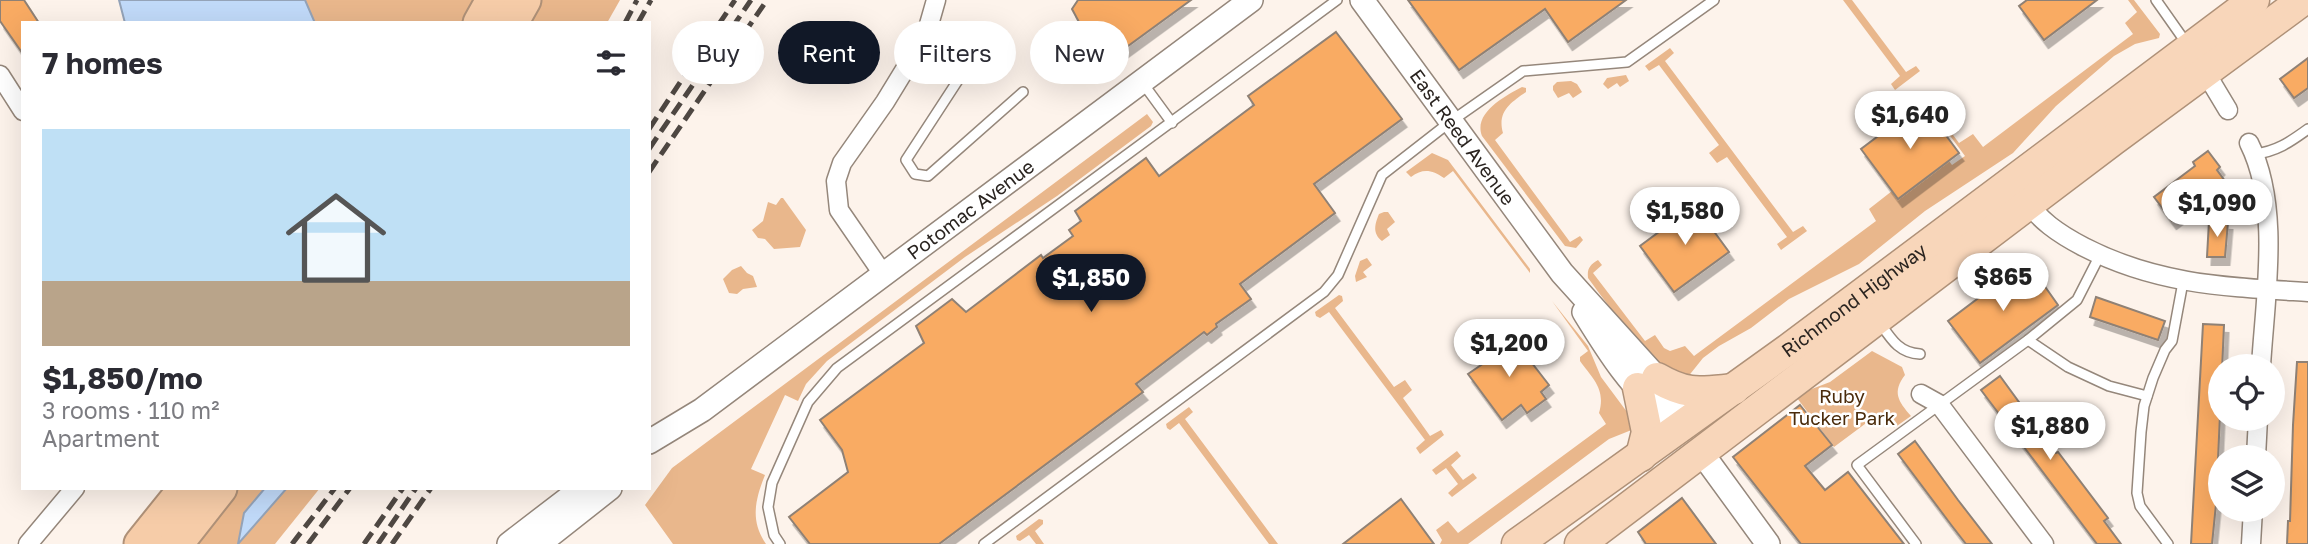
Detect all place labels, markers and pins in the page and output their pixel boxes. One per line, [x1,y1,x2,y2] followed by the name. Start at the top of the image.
[1853,92,1967,151] pin: $1,640
[2160,180,2274,239] pin: $1,090
[1628,188,1742,247] pin: $1,580
[1034,254,1148,314] pin: $1,850
[1962,254,2044,313] pin: $865
[1452,320,1566,379] pin: $1,200
[1993,402,2107,462] pin: $1,880

